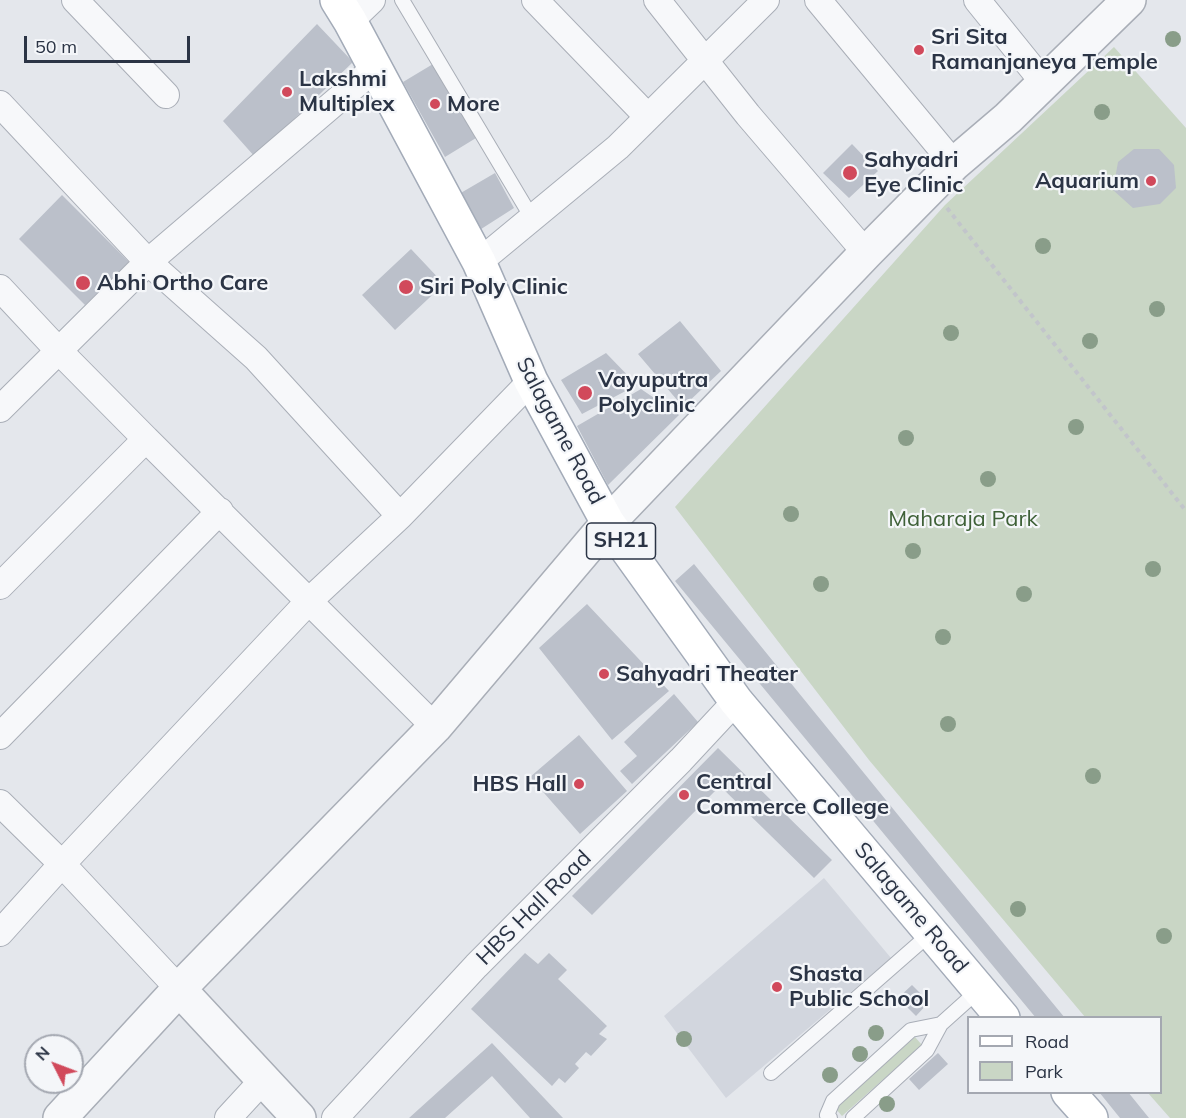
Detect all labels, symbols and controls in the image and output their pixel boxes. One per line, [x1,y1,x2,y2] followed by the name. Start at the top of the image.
[27,24,194,62] scale bar
[931,24,1158,76] place label: Sri Sita Ramanjaneya Temple
[35,35,77,58] text: 50 m
[912,43,926,57] marker: Sri Sita Ramanjaneya Temple
[299,66,395,118] place label: Lakshmi Multiplex
[280,85,294,99] marker: Lakshmi Multiplex
[447,91,500,117] place label: More
[428,97,442,111] marker: More
[864,147,963,198] place label: Sahyadri Eye Clinic
[841,164,859,182] marker: Sahyadri Eye Clinic
[1035,168,1139,194] place label: Aquarium
[1144,174,1158,188] marker: Aquarium
[97,270,268,296] place label: Abhi Ortho Care
[74,274,92,292] marker: Abhi Ortho Care
[420,274,568,300] place label: Siri Poly Clinic
[397,278,415,296] marker: Siri Poly Clinic
[510,353,610,509] street label: Salagame Road
[598,367,708,418] place label: Vayuputra Polyclinic
[576,384,594,402] marker: Vayuputra Polyclinic
[888,506,1038,532] park label: Maharaja Park
[586,523,656,559] road number: SH21
[616,661,798,687] place label: Sahyadri Theater
[597,667,611,681] marker: Sahyadri Theater
[696,769,889,820] place label: Central Commerce College
[472,771,567,797] place label: HBS Hall
[572,777,586,791] marker: HBS Hall
[677,788,691,802] marker: Central Commerce College
[849,837,973,979] street label: Salagame Road
[471,845,597,971] street label: HBS Hall Road
[789,961,929,1012] place label: Shasta Public School
[770,980,784,994] marker: Shasta Public School
[967,1016,1162,1094] legend
[1025,1030,1069,1053] text: Road
[24,1034,84,1094] north arrow
[31,1042,54,1064] text: N
[1025,1060,1063,1083] text: Park

